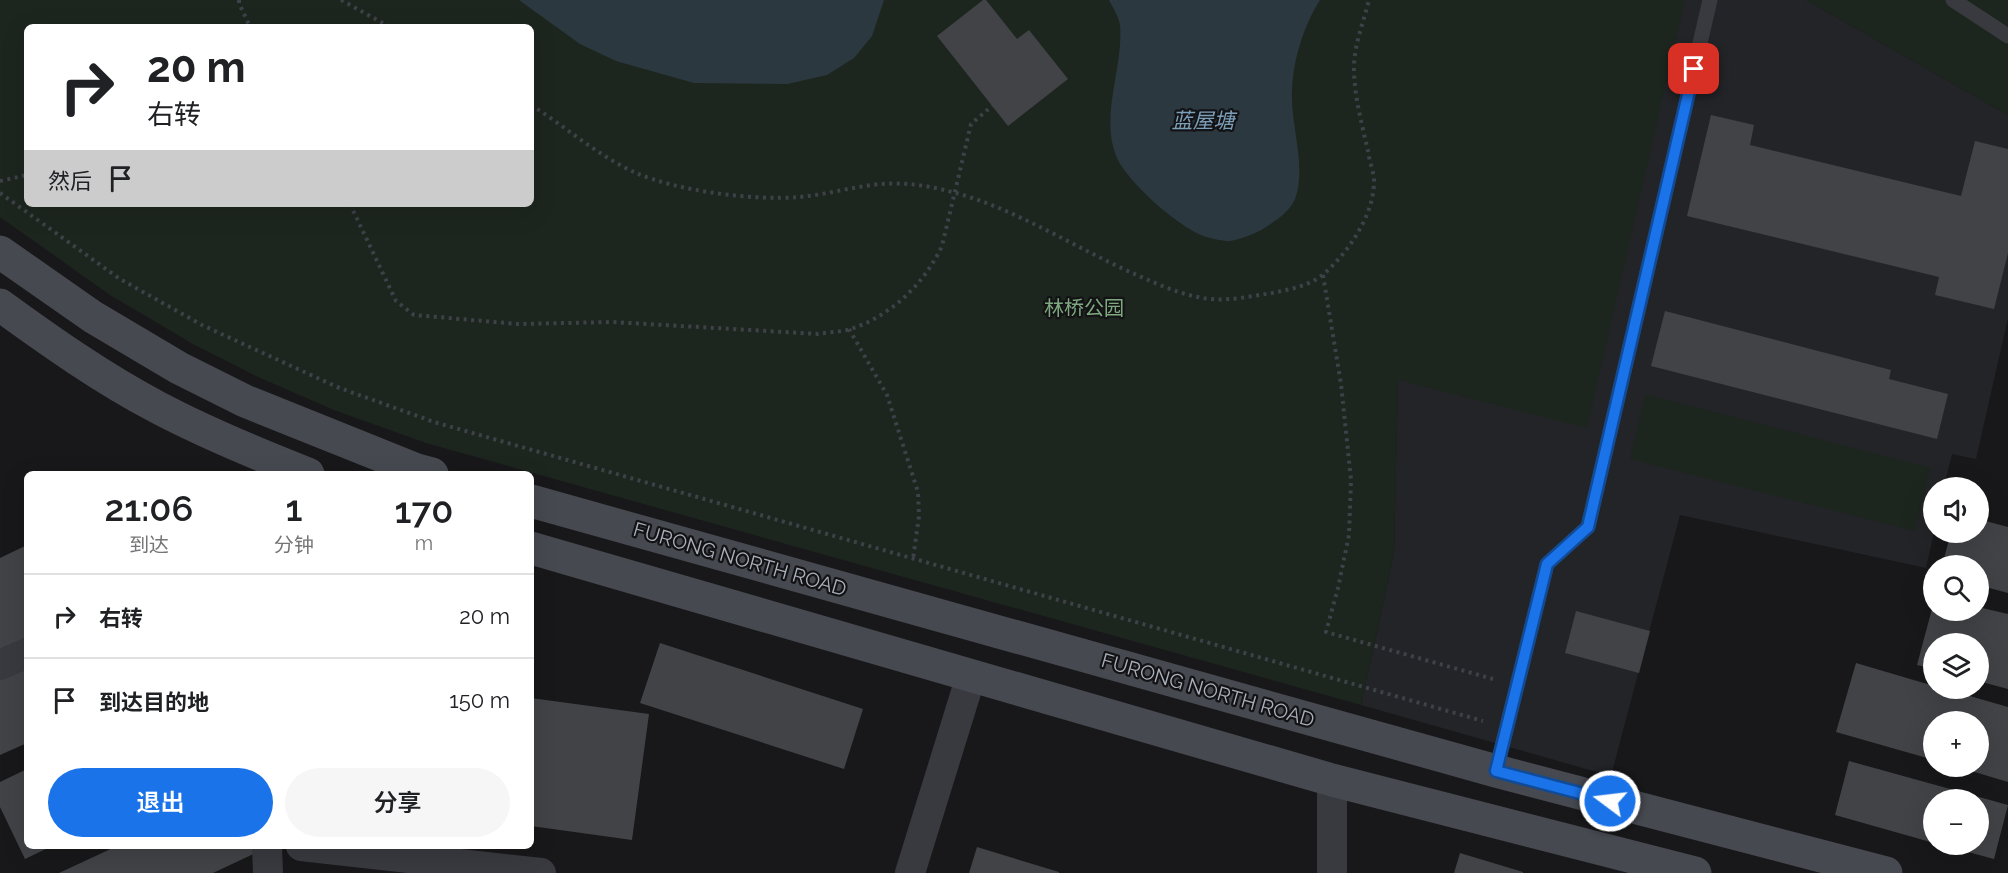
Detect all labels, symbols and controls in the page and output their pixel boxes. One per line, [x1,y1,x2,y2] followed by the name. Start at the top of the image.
[147,43,246,92] text: 20 m
[1668,43,1719,94] pin
[48,48,126,126] icon: right
[1677,52,1710,85] icon: arrive
[147,99,201,130] text: 右转
[1172,108,1237,133] water label: 蓝屋塘
[104,162,137,195] icon: arrive
[48,168,92,194] text: 然后
[1044,296,1124,320] park label: 林桥公园
[1923,477,1989,855] map controls
[1923,477,1989,543] button: sound
[105,487,193,529] text: 21:06
[285,487,302,529] text: 1
[395,489,453,531] text: 170
[631,517,849,601] street label: FURONG NORTH ROAD
[415,531,433,555] text: m
[129,533,169,557] text: 到达
[274,533,314,557] text: 分钟
[1923,555,1989,621] button: search
[48,600,81,633] icon: right
[459,603,510,629] text: 20 m
[99,605,143,631] text: 右转
[1923,633,1989,699] button: layers
[1099,648,1317,732] street label: FURONG NORTH ROAD
[48,684,81,717] icon: arrive
[449,687,510,713] text: 150 m
[99,689,209,715] text: 到达目的地
[1923,711,1989,777] button: +
[48,768,273,837] button: 退出
[285,768,510,837] button: 分享
[1578,769,1642,833] position arrow
[1923,789,1989,855] button: −

